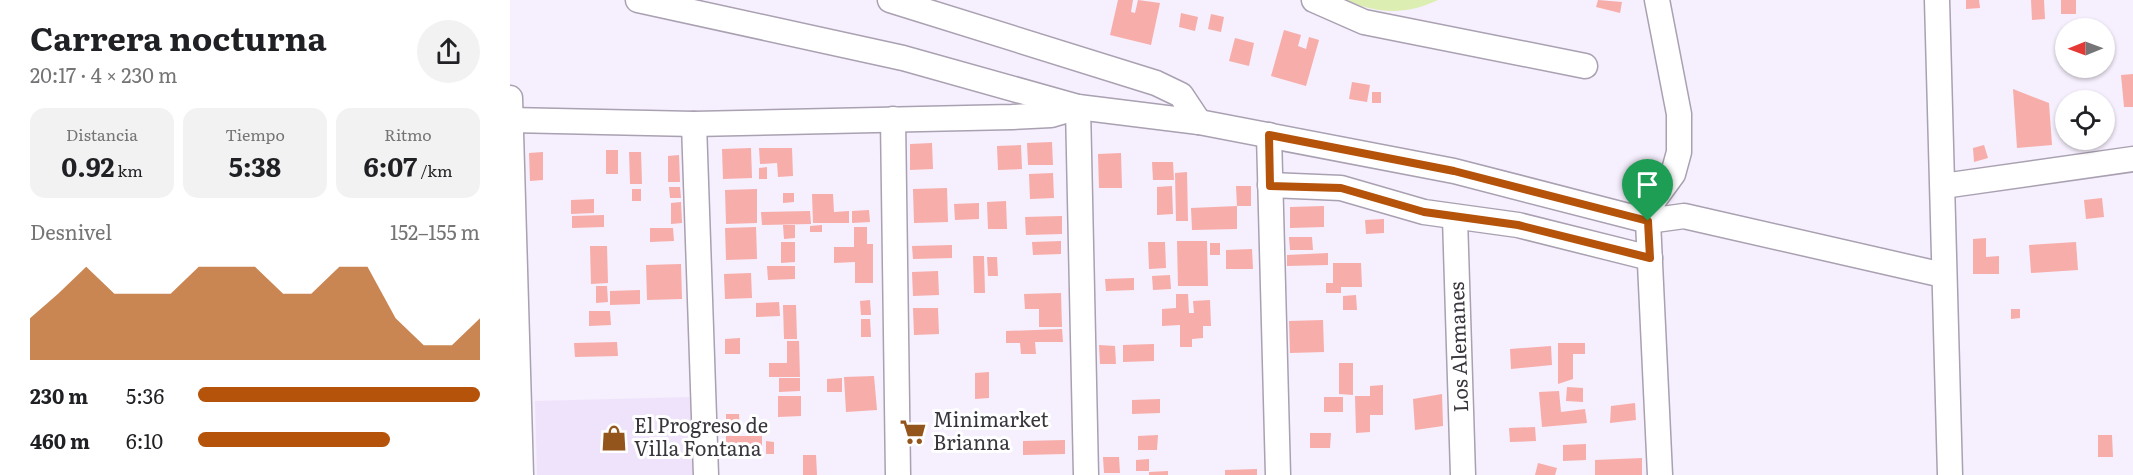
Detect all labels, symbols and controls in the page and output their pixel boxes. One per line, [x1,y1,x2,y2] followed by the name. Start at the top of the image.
[30,12,327,61] text: Carrera nocturna
[2055,18,2115,78] north arrow
[2055,18,2115,150] map controls
[417,20,480,83] button: share
[30,59,177,89] text: 20:17 · 4 × 230 m
[2055,90,2115,150] button: locate
[66,122,138,146] text: Distancia
[225,122,285,146] text: Tiempo
[384,122,432,146] text: Ritmo
[61,146,114,185] text: 0.92
[229,146,281,185] text: 5:38
[364,146,417,185] text: 6:07
[114,158,143,182] text: km
[417,158,452,182] text: /km
[1622,159,1673,221] pin
[1631,168,1664,201] icon: arrive
[30,216,112,246] text: Desnivel
[390,216,480,246] text: 152–155 m
[1440,281,1474,413] street label: Los Alemanes
[30,380,88,410] text: 230 m
[126,380,164,410] text: 5:36
[933,403,1049,456] place label: Minimarket Brianna
[634,409,768,462] place label: El Progreso de Villa Fontana
[898,417,928,447] supermarket icon: Minimarket Brianna
[599,423,629,453] shop icon: El Progreso de Villa Fontana
[30,425,90,455] text: 460 m
[126,425,163,455] text: 6:10

